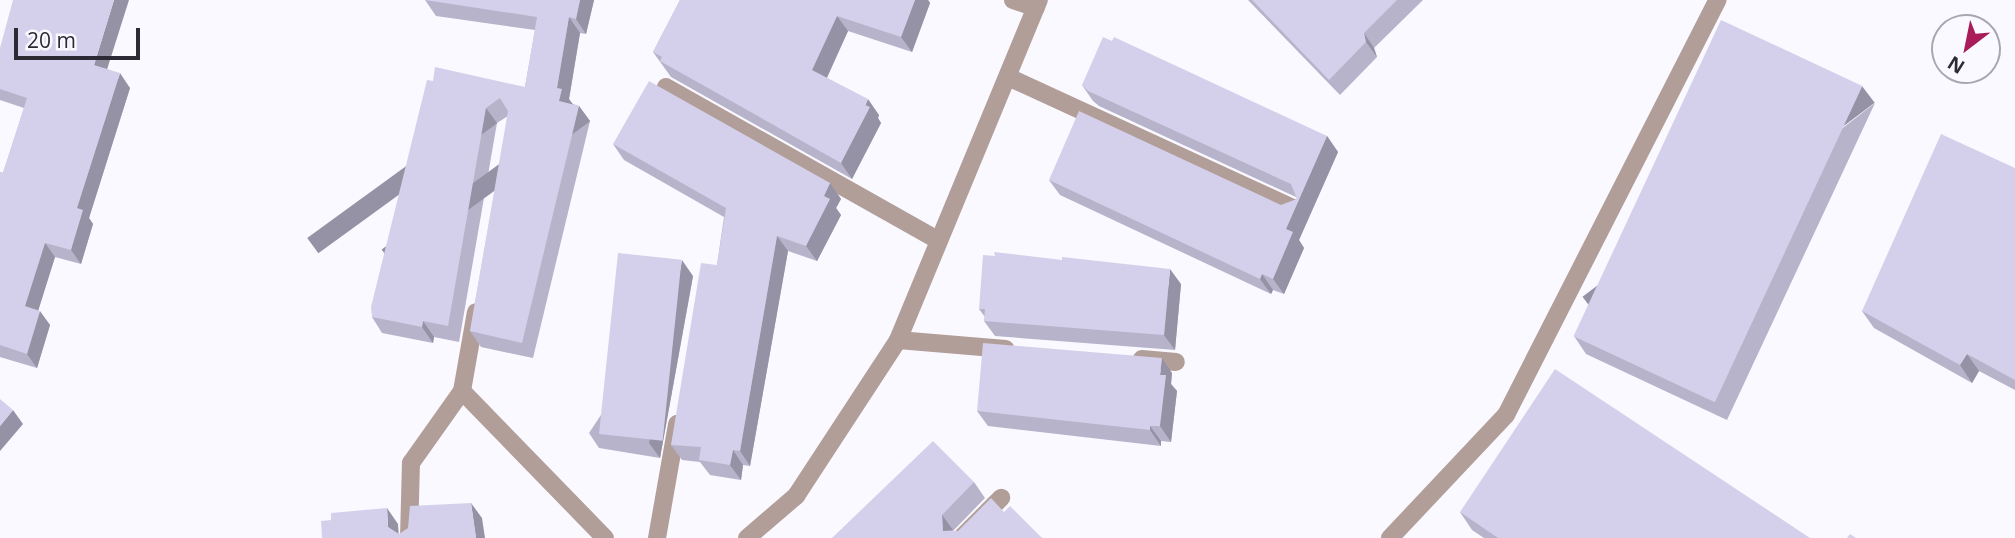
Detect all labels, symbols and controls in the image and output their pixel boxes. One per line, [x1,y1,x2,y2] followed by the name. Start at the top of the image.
[18,14,144,58] scale bar
[1931,14,2001,84] north arrow
[27,26,76,54] text: 20 m
[1942,50,1969,80] text: N

